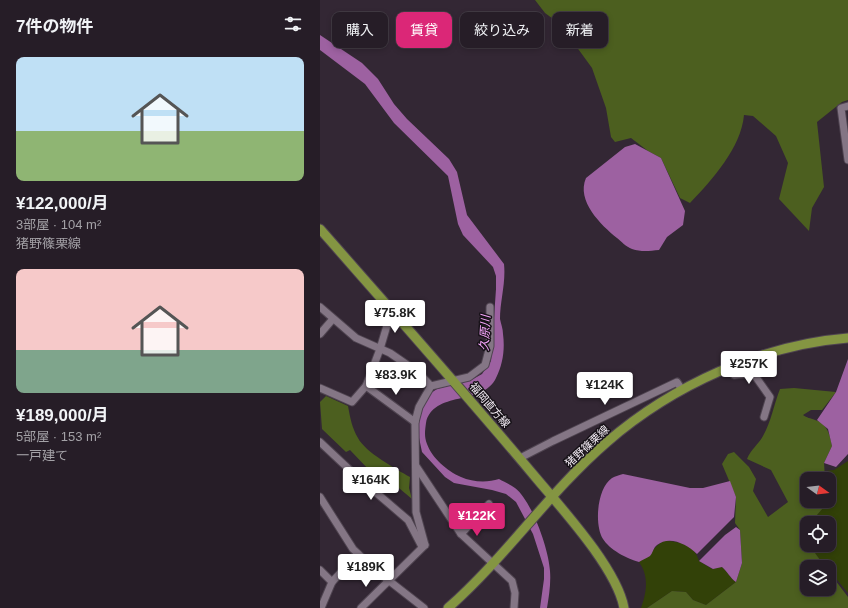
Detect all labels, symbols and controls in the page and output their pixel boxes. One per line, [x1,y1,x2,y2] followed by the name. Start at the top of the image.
[332,12,388,48] chip: 購入
[396,12,452,48] chip: 賃貸
[460,12,544,48] chip: 絞り込み
[552,12,608,48] chip: 新着
[282,13,304,35] icon: filters
[16,17,93,36] text: 7件の物件
[124,83,196,155] icon: home
[16,194,109,213] text: ¥122,000/月
[16,217,101,232] text: 3部屋 · 104 m²
[16,236,81,251] text: 猪野篠栗線
[124,295,196,367] icon: home
[362,300,428,334] pin: ¥75.8K
[374,305,416,320] text: ¥75.8K
[477,313,493,351] water label: 久原川
[721,351,777,385] pin: ¥257K
[730,356,768,371] text: ¥257K
[363,362,429,396] pin: ¥83.9K
[375,367,417,382] text: ¥83.9K
[577,372,633,406] pin: ¥124K
[586,377,624,392] text: ¥124K
[467,380,513,430] street label: 福岡直方線
[16,406,109,425] text: ¥189,000/月
[563,423,611,469] street label: 猪野篠栗線
[16,429,101,444] text: 5部屋 · 153 m²
[16,448,68,463] text: 一戸建て
[343,467,399,501] pin: ¥164K
[352,472,390,487] text: ¥164K
[800,472,836,508] north arrow
[800,472,836,596] map controls
[449,503,505,537] pin: ¥122K
[458,508,496,523] text: ¥122K
[800,516,836,552] button: locate
[338,554,394,588] pin: ¥189K
[347,559,385,574] text: ¥189K
[800,560,836,596] button: layers

